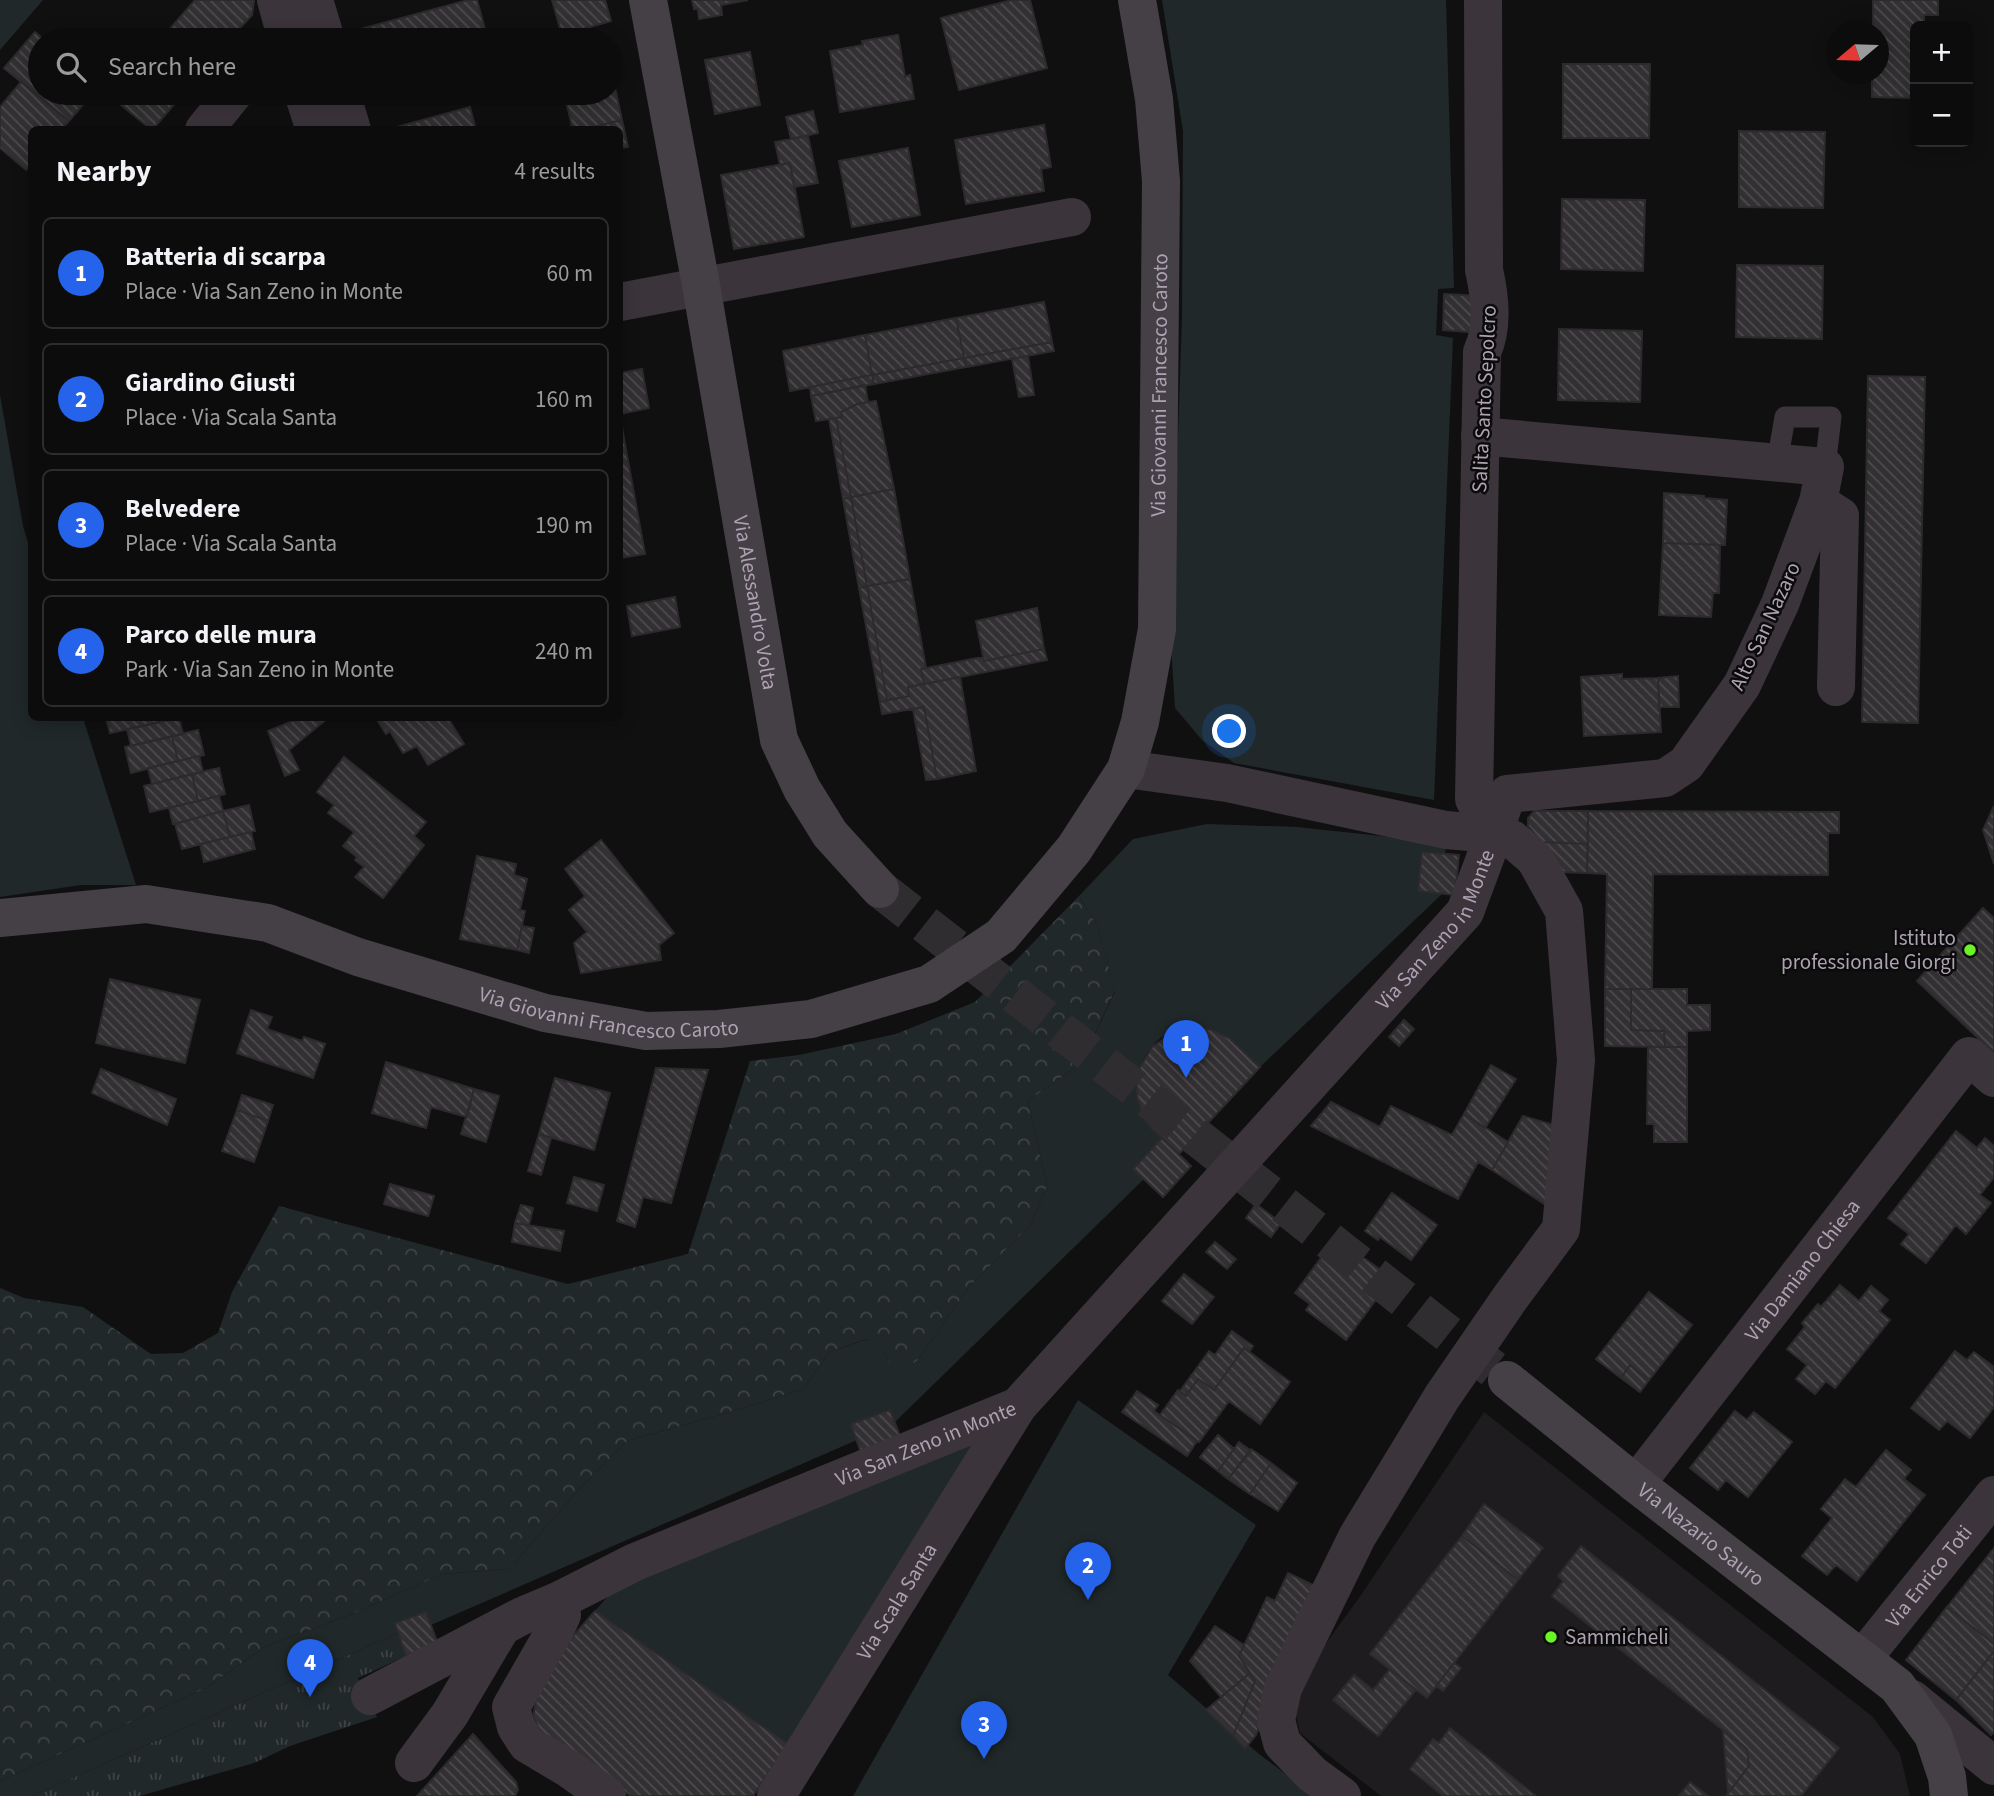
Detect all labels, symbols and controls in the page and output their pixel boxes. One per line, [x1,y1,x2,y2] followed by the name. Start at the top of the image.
[1826,21,1889,84] north arrow
[1910,21,1973,147] map controls
[1910,21,1973,84] button: +
[28,28,623,105] search box
[52,48,90,86] icon: search
[108,48,236,85] text: Search here
[1910,84,1973,147] button: −
[56,150,151,193] text: Nearby
[515,155,595,188] text: 4 results
[125,238,326,275] text: Batteria di scarpa
[1143,253,1175,517] street label: Via Giovanni Francesco Caroto
[75,257,87,290] text: 1
[546,257,593,290] text: 60 m
[125,275,403,308] text: Place · Via San Zeno in Monte
[1464,305,1504,493] street label: Salita Santo Sepolcro
[125,364,296,401] text: Giardino Giusti
[75,383,87,416] text: 2
[535,383,593,416] text: 160 m
[125,401,337,434] text: Place · Via Scala Santa
[125,490,240,527] text: Belvedere
[75,509,87,542] text: 3
[535,509,593,542] text: 190 m
[726,513,785,692] street label: Via Alessandro Volta
[125,527,337,560] text: Place · Via Scala Santa
[1722,557,1808,695] street label: Alto San Nazaro
[125,616,317,653] text: Parco delle mura
[75,635,87,668] text: 4
[535,635,593,668] text: 240 m
[125,653,394,686] text: Park · Via San Zeno in Monte
[1212,714,1246,748] your location
[1368,845,1502,1016] street label: Via San Zeno in Monte
[1781,923,1956,977] place label: Istituto professionale Giorgi
[1962,942,1978,958] marker: Istituto professionale Giorgi
[475,979,740,1046] street label: Via Giovanni Francesco Caroto
[1163,1020,1209,1078] pin: 1
[1737,1193,1867,1348] street label: Via Damiano Chiesa
[831,1393,1021,1494] street label: Via San Zeno in Monte
[1631,1475,1771,1593] street label: Via Nazario Sauro
[1878,1519,1979,1634] street label: Via Enrico Toti
[849,1537,944,1666] street label: Via Scala Santa
[1065,1542,1111,1600] pin: 2
[1565,1622,1669,1652] place label: Sammicheli
[1543,1629,1559,1645] marker: Sammicheli
[287,1639,333,1697] pin: 4
[961,1701,1007,1759] pin: 3

